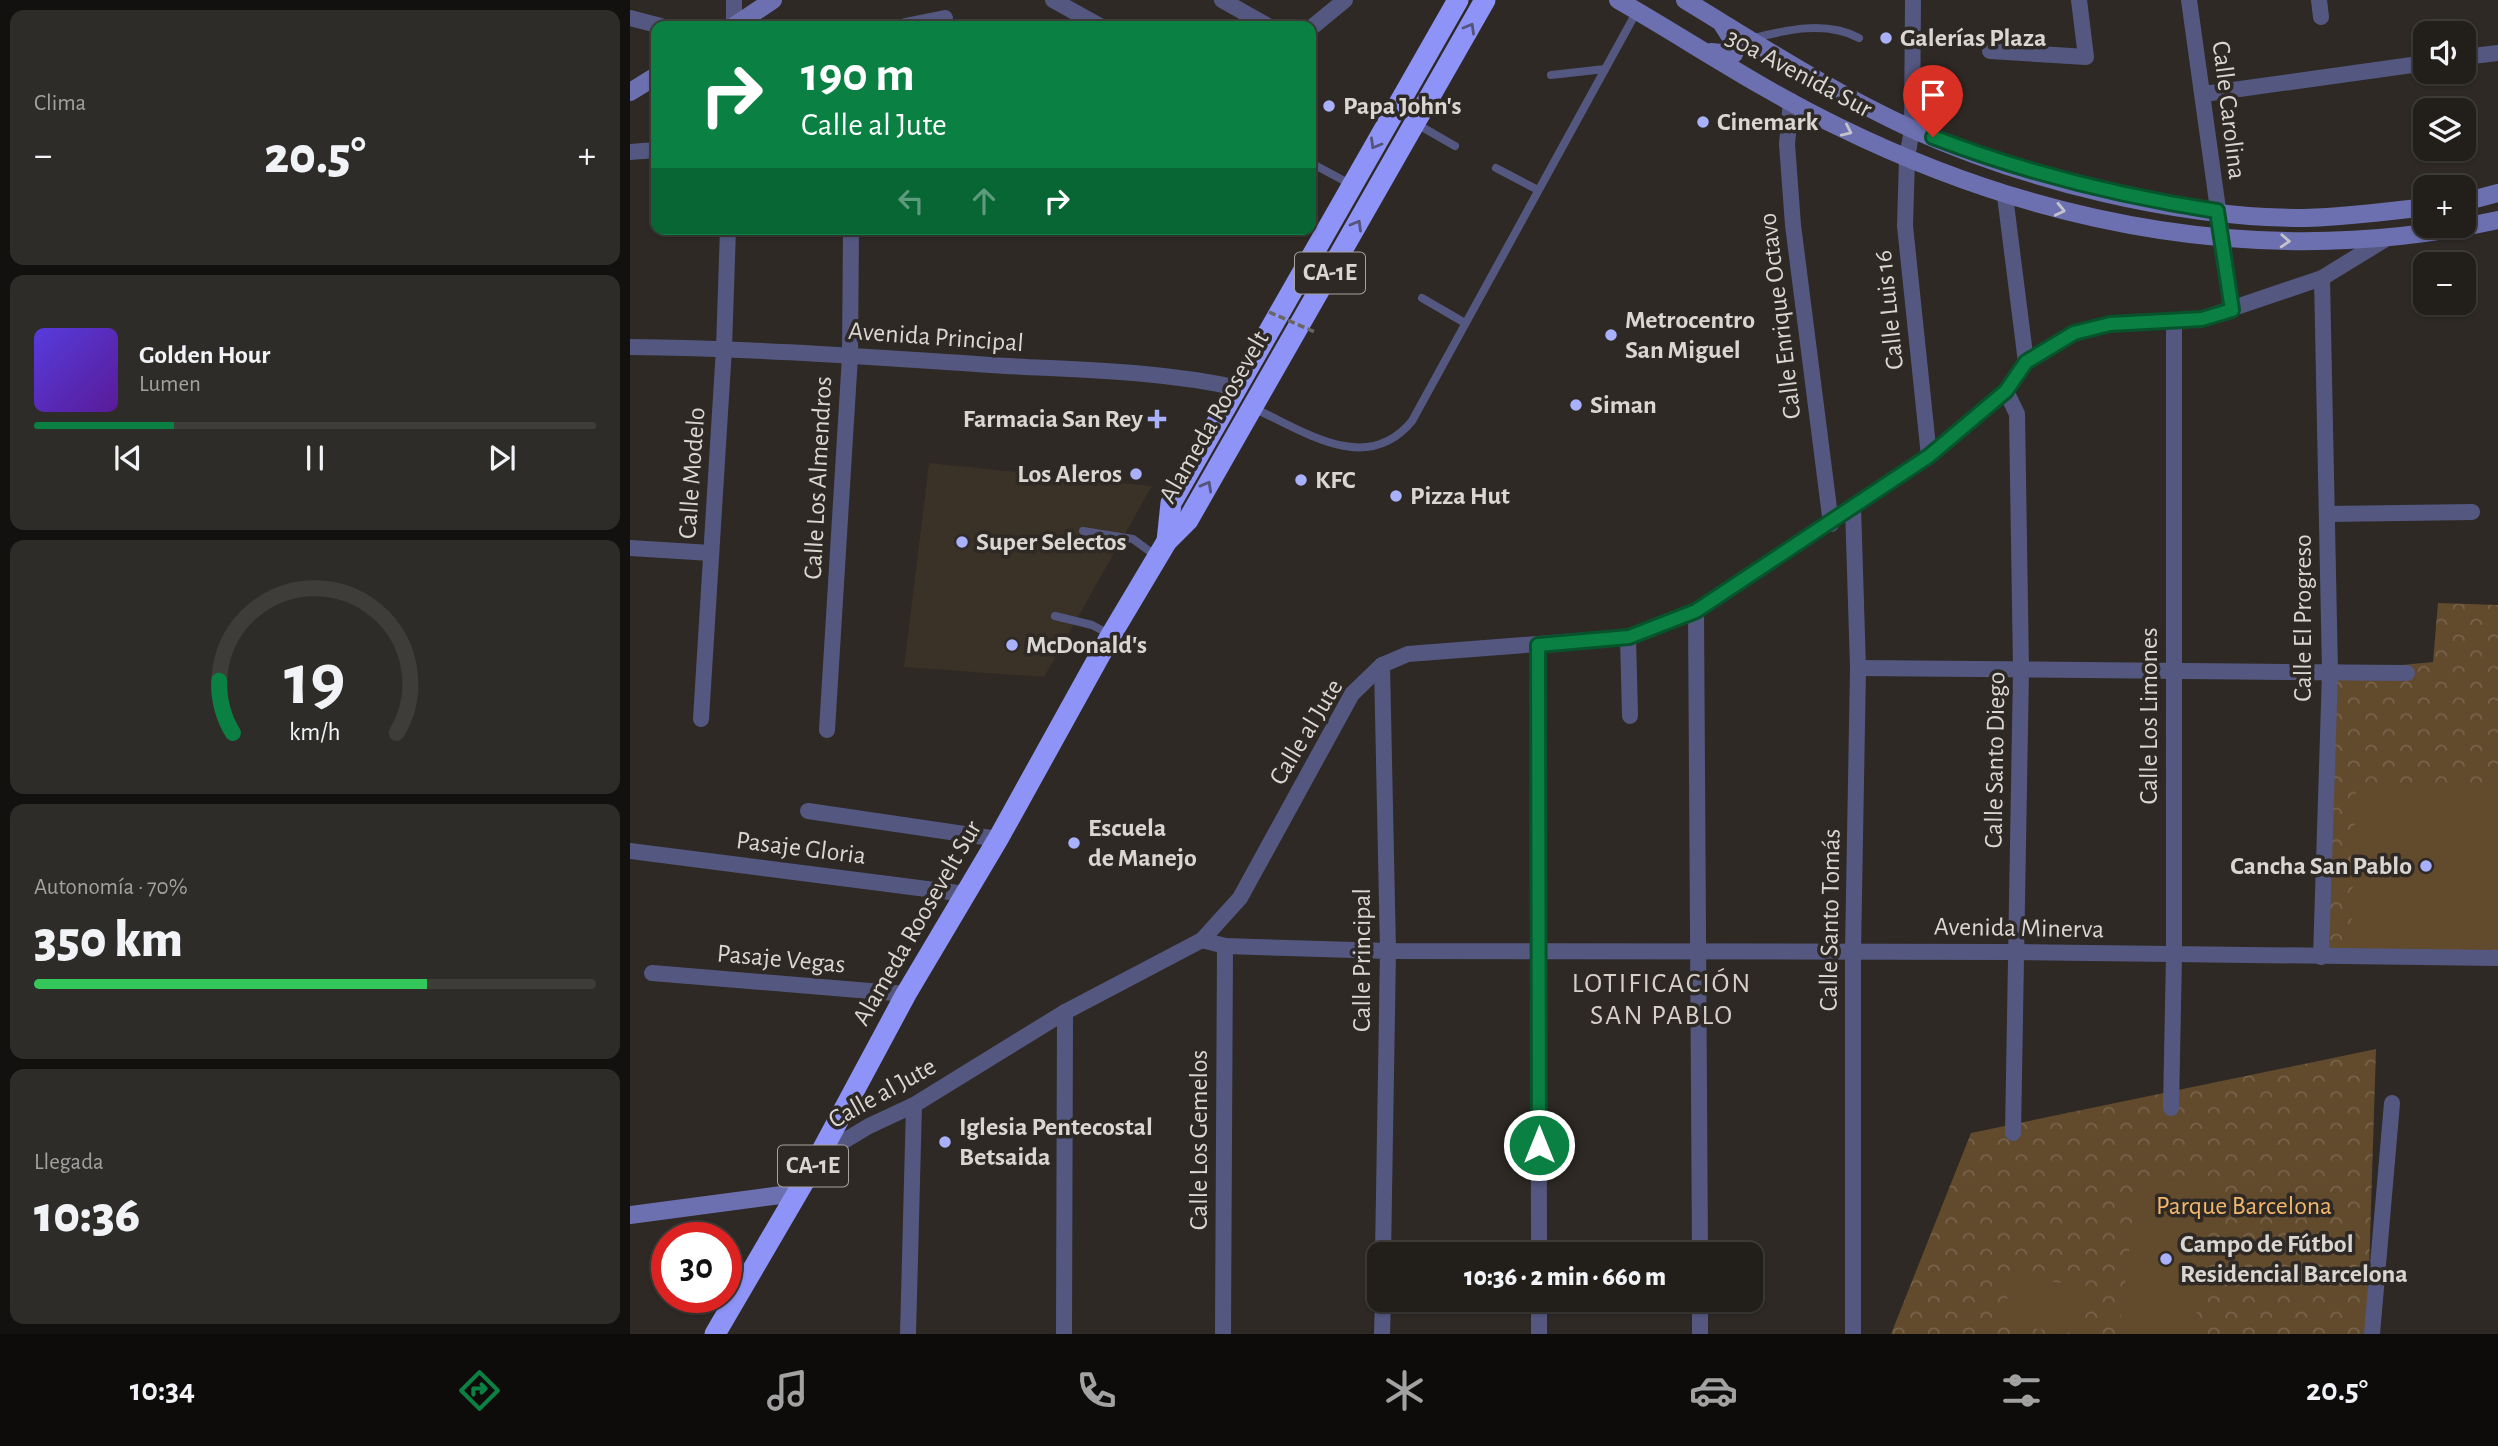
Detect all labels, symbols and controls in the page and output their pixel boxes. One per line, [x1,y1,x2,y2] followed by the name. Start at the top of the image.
[2413,21,2476,315] map controls
[2413,21,2476,84] button: sound
[1462,22,1475,35] one-way arrow
[1722,24,1877,123] street label: 30a Avenida Sur
[1900,25,2046,51] place label: Galerías Plaza
[1878,30,1894,46] marker: Galerías Plaza
[2208,39,2250,181] street label: Calle Carolina
[686,49,777,140] icon: right
[801,51,915,100] text: 190 m
[1903,65,1963,137] pin
[1914,76,1952,114] icon: arrive
[34,92,86,115] text: Clima
[1343,93,1462,119] place label: Papa John's
[1321,98,1337,114] marker: Papa John's
[2413,98,2476,161] button: layers
[801,109,947,141] text: Calle al Jute
[1717,109,1818,135] place label: Cinemark
[1695,114,1711,130] marker: Cinemark
[1840,123,1852,137] one-way arrow
[264,130,366,182] text: 20.5°
[34,137,52,175] text: −
[578,137,596,175] text: +
[1370,137,1383,150] one-way arrow
[2413,175,2476,238] button: +
[892,182,930,220] icon: left
[965,182,1003,220] icon: ahead
[1038,182,1076,220] icon: right
[2054,202,2066,216] one-way arrow
[1754,211,1806,421] street label: Calle Enrique Octavo
[1349,220,1362,233] one-way arrow
[2279,233,2290,248] one-way arrow
[1870,249,1908,371] street label: Calle Luis 16
[1295,252,1365,294] road number: CA-1E
[2413,252,2476,315] button: −
[1625,307,1755,363] place label: Metrocentro San Miguel
[847,318,1025,356] street label: Avenida Principal
[1154,327,1274,507] street label: Alameda Roosevelt
[1603,327,1619,343] marker: Metrocentro San Miguel
[139,342,270,368] text: Golden Hour
[139,373,201,396] text: Lumen
[800,376,836,580] street label: Calle Los Almendros
[1590,392,1657,418] place label: Siman
[1568,397,1584,413] marker: Siman
[674,406,710,540] street label: Calle Modelo
[963,406,1143,432] place label: Farmacia San Rey
[1149,411,1165,427] marker: Farmacia San Rey
[109,439,147,477] icon: previous
[296,439,334,477] icon: pause
[483,439,521,477] icon: next
[1017,461,1122,487] place label: Los Aleros
[1128,466,1144,482] marker: Los Aleros
[1315,467,1356,493] place label: KFC
[1293,472,1309,488] marker: KFC
[1199,481,1212,493] one-way arrow
[1410,483,1510,509] place label: Pizza Hut
[1388,488,1404,504] marker: Pizza Hut
[976,529,1127,555] place label: Super Selectos
[954,534,970,550] marker: Super Selectos
[2290,534,2316,702] street label: Calle El Progreso
[2136,627,2162,805] street label: Calle Los Limones
[1026,632,1147,658] place label: McDonald's
[1004,637,1020,653] marker: McDonald's
[284,645,346,718] text: 19
[1980,671,2010,849] street label: Calle Santo Diego
[1264,675,1348,789] street label: Calle al Jute
[289,720,341,745] text: km/h
[1088,815,1197,871] place label: Escuela de Manejo
[848,816,986,1030] street label: Alameda Roosevelt Sur
[735,827,867,869] street label: Pasaje Gloria
[1815,829,1845,1011] street label: Calle Santo Tomás
[1066,835,1082,851] marker: Escuela de Manejo
[2230,853,2412,879] place label: Cancha San Pablo
[2418,858,2434,874] marker: Cancha San Pablo
[34,876,188,899] text: Autonomía · 70%
[1349,888,1375,1032] street label: Calle Principal
[34,914,183,966] text: 350 km
[1934,914,2104,942] street label: Avenida Minerva
[716,940,846,978] street label: Pasaje Vegas
[1572,967,1752,1030] district label: LOTIFICACIÓN SAN PABLO
[1186,1050,1212,1230] street label: Calle Los Gemelos
[824,1053,940,1133] street label: Calle al Jute
[1502,1108,1576,1182] position arrow
[959,1114,1153,1170] place label: Iglesia Pentecostal Betsaida
[937,1134,953,1150] marker: Iglesia Pentecostal Betsaida
[778,1146,848,1186] road number: CA-1E
[34,1151,104,1174] text: Llegada
[34,1189,140,1241] text: 10:36
[2156,1193,2332,1219] park label: Parque Barcelona
[651,1222,742,1313] speed limit sign: 30
[2180,1231,2408,1287] place label: Campo de Fútbol Residencial Barcelona
[2158,1251,2174,1267] marker: Campo de Fútbol Residencial Barcelona
[1464,1264,1666,1290] text: 10:36 · 2 min · 660 m
[455,1366,504,1415] icon: directions
[763,1366,812,1415] icon: music
[1072,1366,1121,1415] icon: phone
[1380,1366,1429,1415] icon: climate
[1689,1366,1738,1415] icon: car
[1997,1366,2046,1415] icon: filters
[130,1374,195,1406] text: 10:34
[2306,1374,2368,1406] text: 20.5°

